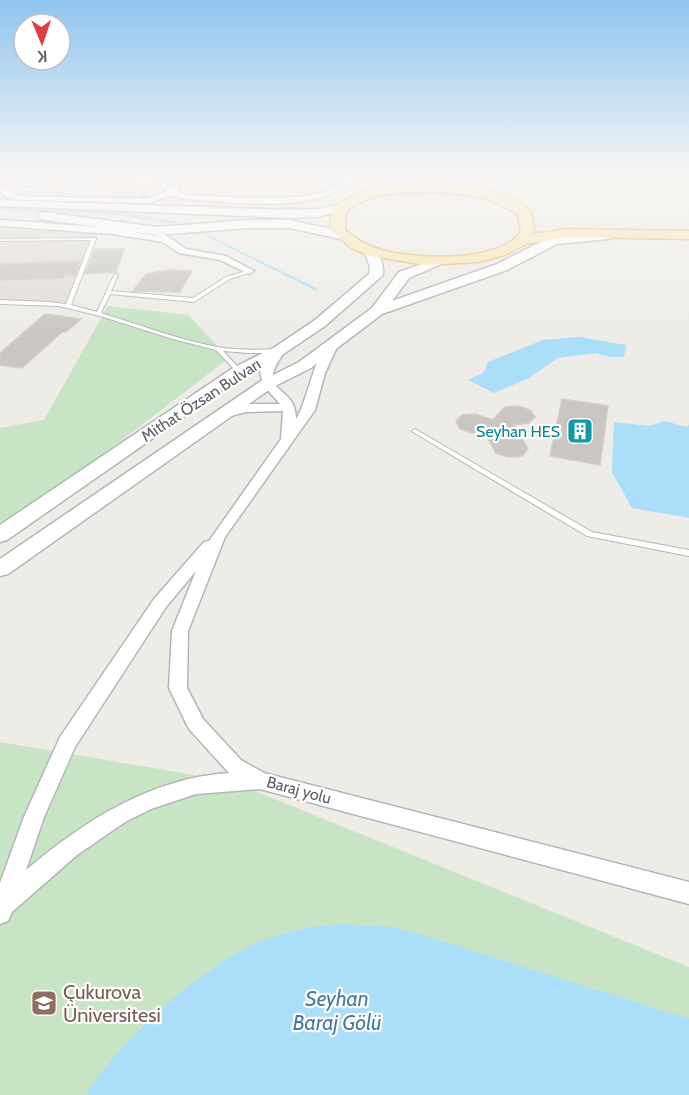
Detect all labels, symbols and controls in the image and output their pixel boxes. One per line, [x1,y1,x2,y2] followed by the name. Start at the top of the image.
[12,12,72,72] north arrow
[37,47,48,66] text: K
[138,354,264,446] street label: Mithat Özsan Bulvarı
[565,416,595,446] building icon: Seyhan HES
[476,422,560,441] place label: Seyhan HES
[265,772,333,808] street label: Baraj yolu
[63,980,161,1027] place label: Çukurova Üniversitesi
[293,986,381,1036] water label: Seyhan Baraj Gölü
[29,988,59,1018] school or university icon: Çukurova Üniversitesi

